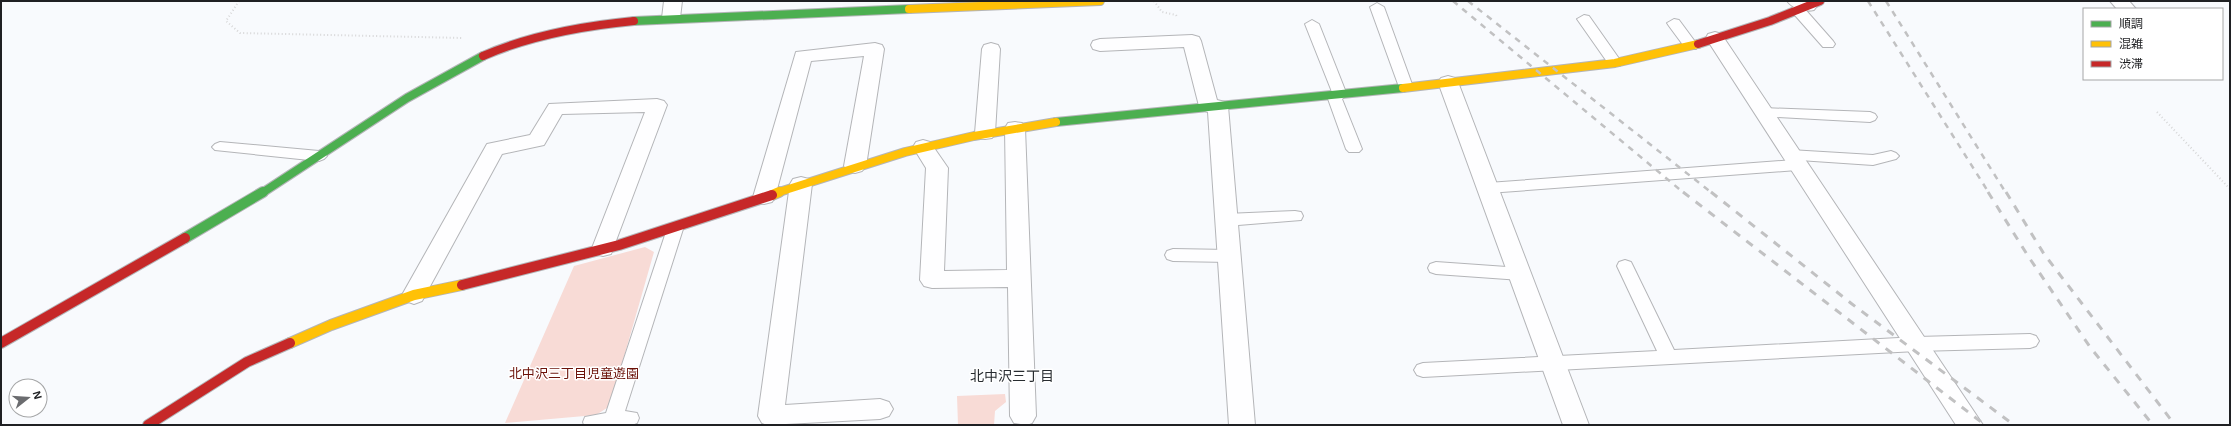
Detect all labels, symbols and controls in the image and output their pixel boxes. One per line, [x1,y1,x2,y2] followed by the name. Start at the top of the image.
[2083,8,2223,80] legend
[2119,17,2143,31] text: 順調
[2119,37,2143,51] text: 混雑
[2119,57,2143,71] text: 渋滞
[509,366,639,381] park label: 北中沢三丁目児童遊園
[970,368,1054,384] district label: 北中沢三丁目
[8,378,48,418] north arrow
[31,390,44,401] text: N

